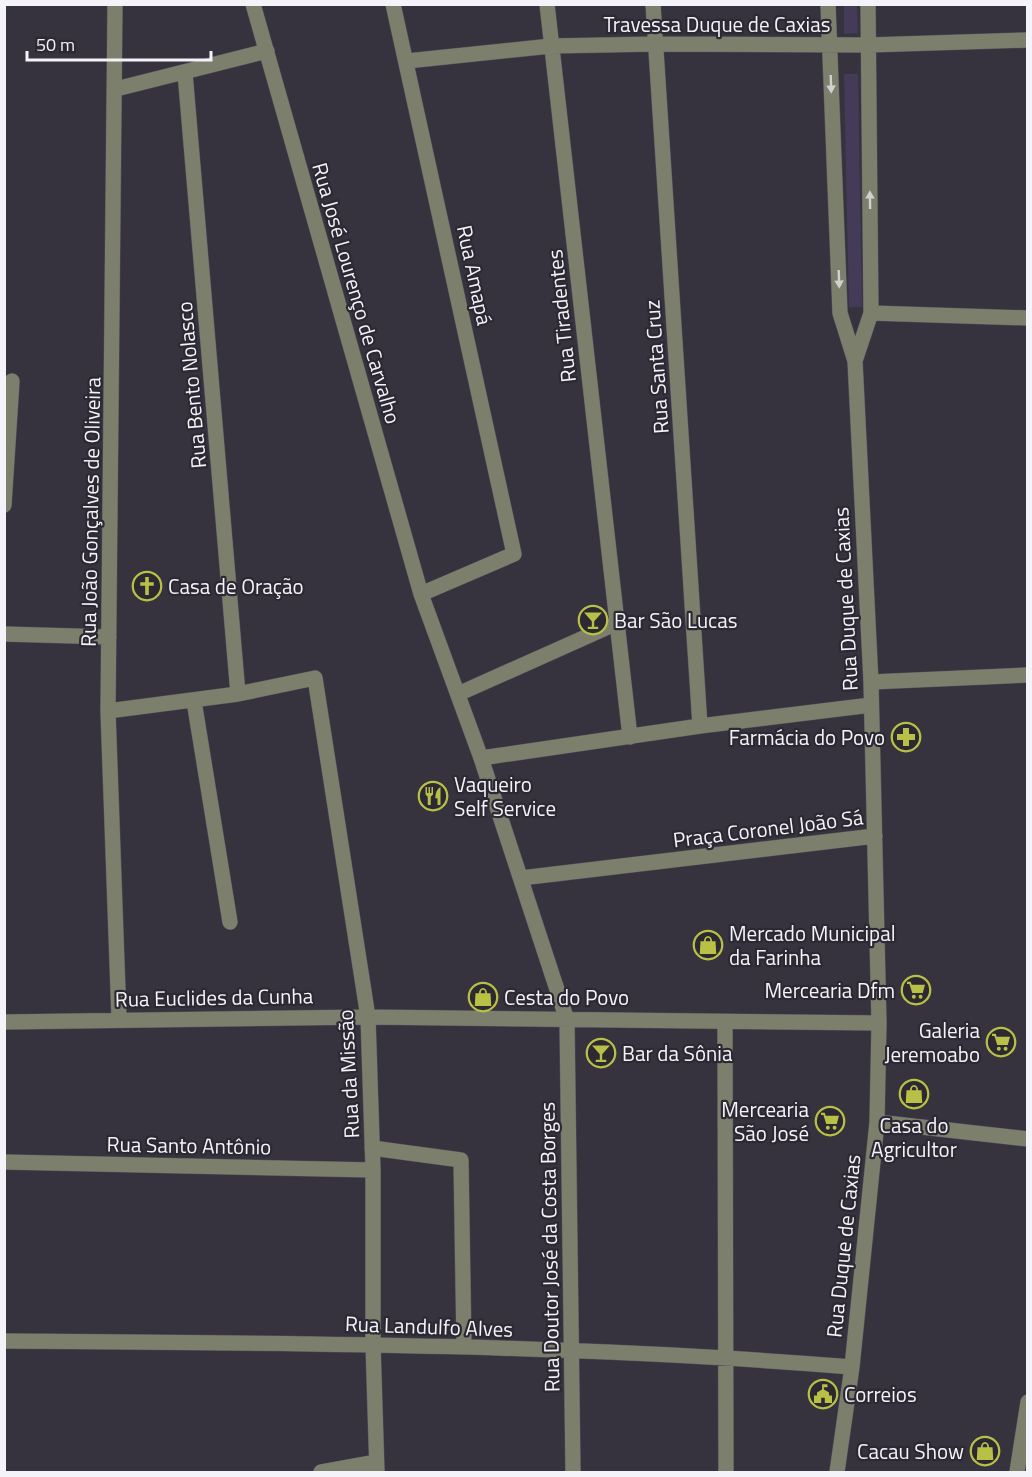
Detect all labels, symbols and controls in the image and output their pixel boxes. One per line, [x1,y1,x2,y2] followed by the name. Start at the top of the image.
[604,8,830,40] street label: Travessa Duque de Caxias
[27,24,212,62] scale bar
[36,31,75,58] text: 50 m
[826,74,836,93] one-way arrow
[304,159,410,427] street label: Rua José Lourenço de Carvalho
[865,191,875,210] one-way arrow
[449,222,501,328] street label: Rua Amapá
[538,248,584,384] street label: Rua Tiradentes
[834,269,843,288] one-way arrow
[635,299,677,435] street label: Rua Santa Cruz
[168,300,214,470] street label: Rua Bento Nolasco
[72,376,108,647] street label: Rua João Gonçalves de Oliveira
[824,506,866,692] street label: Rua Duque de Caxias
[131,570,163,602] church icon: Casa de Oração
[168,570,304,602] place label: Casa de Oração
[577,604,609,636] bar icon: Bar São Lucas
[614,604,738,636] place label: Bar São Lucas
[729,721,885,753] place label: Farmácia do Povo
[890,721,922,753] pharmacy icon: Farmácia do Povo
[454,768,556,824] place label: Vaqueiro Self Service
[417,780,449,812] restaurant icon: Vaqueiro Self Service
[671,800,865,856] street label: Praça Coronel João Sá
[729,917,896,973] place label: Mercado Municipal da Farinha
[692,929,724,961] shop icon: Mercado Municipal da Farinha
[765,974,895,1006] place label: Mercearia Dfm
[900,974,932,1006] supermarket icon: Mercearia Dfm
[115,979,314,1015] street label: Rua Euclides da Cunha
[467,981,499,1013] shop icon: Cesta do Povo
[504,981,629,1013] place label: Cesta do Povo
[329,1009,367,1139] street label: Rua da Missão
[884,1014,980,1070] place label: Galeria Jeremoabo
[985,1026,1017,1058] supermarket icon: Galeria Jeremoabo
[585,1037,617,1069] bar icon: Bar da Sônia
[622,1037,733,1069] place label: Bar da Sônia
[898,1078,930,1110] shop icon: Casa do Agricultor
[721,1093,809,1149] place label: Mercearia São José
[530,1102,568,1392] street label: Rua Doutor José da Costa Borges
[814,1105,846,1137] supermarket icon: Mercearia São José
[871,1109,957,1165] place label: Casa do Agricultor
[106,1128,272,1162] street label: Rua Santo Antônio
[817,1153,869,1339] street label: Rua Duque de Caxias
[344,1307,514,1345] street label: Rua Landulfo Alves
[807,1378,839,1410] public building icon: Correios
[844,1378,917,1410] place label: Correios
[857,1435,964,1467] place label: Cacau Show
[969,1435,1001,1467] shop icon: Cacau Show

